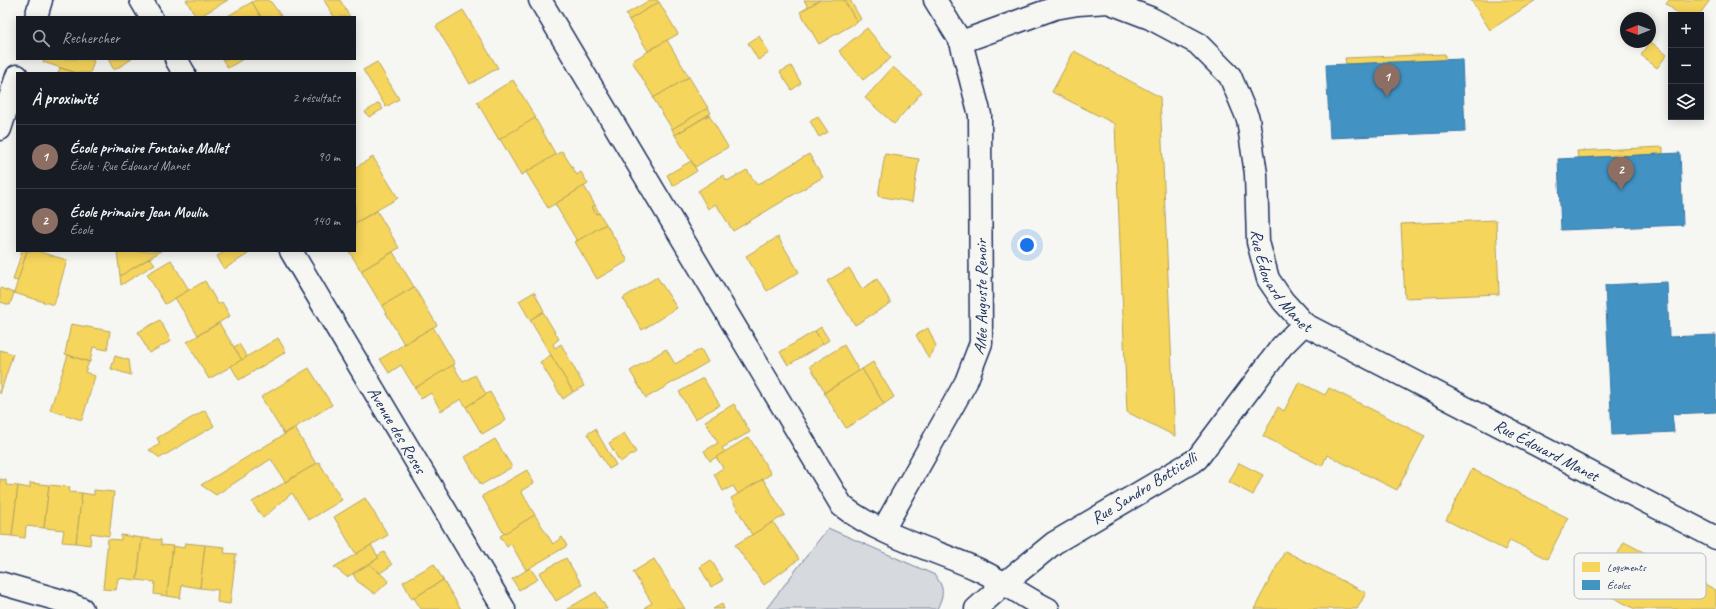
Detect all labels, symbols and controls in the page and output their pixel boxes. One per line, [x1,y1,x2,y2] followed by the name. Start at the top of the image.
[1620,12,1656,48] north arrow
[1668,12,1704,120] map controls
[1668,12,1704,48] button: +
[16,16,356,60] search box
[30,27,52,49] icon: search
[62,29,120,48] text: Rechercher
[1668,48,1704,84] button: −
[1374,64,1400,97] pin: 1
[1668,84,1704,120] button: layers
[32,88,97,109] text: À proximité
[292,90,340,106] text: 2 résultats
[70,139,228,158] text: École primaire Fontaine Mallet
[42,149,48,165] text: 1
[318,149,340,165] text: 90 m
[1608,157,1634,190] pin: 2
[70,158,190,174] text: École · Rue Édouard Manet
[70,203,208,222] text: École primaire Jean Moulin
[42,213,48,229] text: 2
[312,213,340,229] text: 140 m
[70,222,93,238] text: École
[1247,230,1317,338] street label: Rue Édouard Manet
[1017,235,1037,255] your location
[967,237,992,357] street label: Allée Auguste Renoir
[363,382,432,479] street label: Avenue des Roses
[1491,414,1605,487] street label: Rue Édouard Manet
[1087,446,1202,529] street label: Rue Sandro Botticelli
[1574,553,1706,599] legend
[1607,560,1647,574] text: Logements
[1607,578,1631,592] text: Écoles

